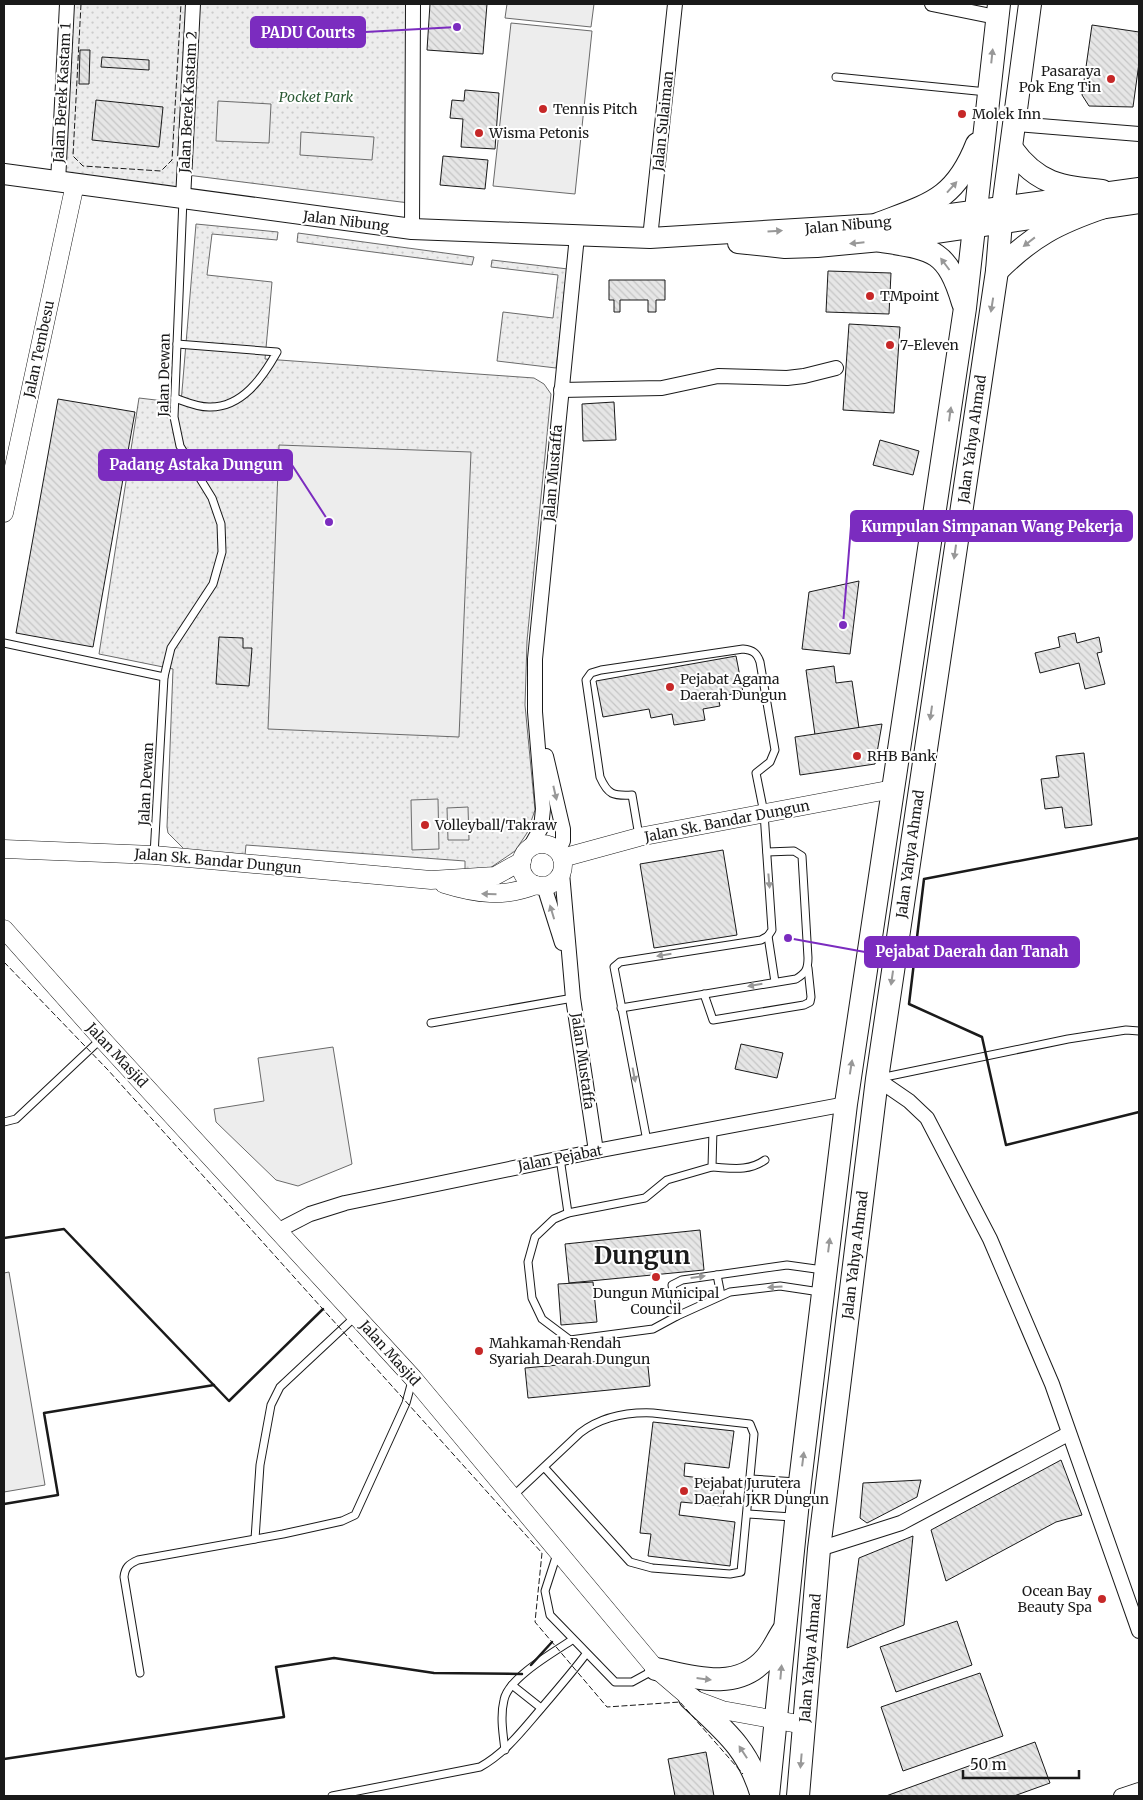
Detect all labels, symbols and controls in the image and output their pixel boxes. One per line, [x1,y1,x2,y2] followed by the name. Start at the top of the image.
[251,17,365,47] callout: PADU Courts
[49,22,75,165] street label: Jalan Berek Kastam 1
[261,23,356,42] text: PADU Courts
[175,30,201,175] street label: Jalan Berek Kastam 2
[988,48,996,64] one-way arrow
[1019,62,1101,96] place label: Pasaraya Pok Eng Tin
[649,70,677,173] street label: Jalan Sulaiman
[1105,73,1117,85] marker: Pasaraya Pok Eng Tin
[279,88,354,106] park label: Pocket Park
[553,100,637,118] place label: Tennis Pitch
[537,103,549,115] marker: Tennis Pitch
[972,105,1041,123] place label: Molek Inn
[956,108,968,120] marker: Molek Inn
[488,124,589,142] place label: Wisma Petonis
[473,127,485,139] marker: Wisma Petonis
[946,181,958,193] one-way arrow
[301,207,391,235] street label: Jalan Nibung
[803,212,892,238] street label: Jalan Nibung
[767,227,783,235] one-way arrow
[1023,237,1036,248] one-way arrow
[849,239,865,247] one-way arrow
[940,258,951,271] one-way arrow
[880,287,940,305] place label: TMpoint
[864,290,876,302] marker: TMpoint
[987,297,995,313] one-way arrow
[20,299,58,400] street label: Jalan Tembesu
[154,333,174,418] street label: Jalan Dewan
[900,336,959,354] place label: 7-Eleven
[884,339,896,351] marker: 7-Eleven
[954,373,990,505] street label: Jalan Yahya Ahmad
[946,406,954,422] one-way arrow
[540,423,566,523] street label: Jalan Mustaffa
[99,450,292,480] callout: Padang Astaka Dungun
[109,455,283,474] text: Padang Astaka Dungun
[851,511,1132,541] callout: Kumpulan Simpanan Wang Pekerja
[861,517,1123,536] text: Kumpulan Simpanan Wang Pekerja
[951,545,959,561] one-way arrow
[680,670,787,704] place label: Pejabat Agama Daerah Dungun
[664,681,676,693] marker: Pejabat Agama Daerah Dungun
[927,705,935,721] one-way arrow
[135,742,157,827] street label: Jalan Dewan
[867,747,936,765] place label: RHB Bank
[851,750,863,762] marker: RHB Bank
[551,786,559,801] one-way arrow
[892,788,928,920] street label: Jalan Yahya Ahmad
[642,796,811,846] street label: Jalan Sk. Bandar Dungun
[434,816,557,834] place label: Volleyball/Takraw
[419,819,431,831] marker: Volleyball/Takraw
[133,845,302,877] street label: Jalan Sk. Bandar Dungun
[766,873,774,889] one-way arrow
[481,889,497,897] one-way arrow
[548,904,555,919] one-way arrow
[865,937,1079,967] callout: Pejabat Daerah dan Tanah
[875,942,1069,961] text: Pejabat Daerah dan Tanah
[656,951,672,959] one-way arrow
[888,970,896,986] one-way arrow
[747,982,763,990] one-way arrow
[567,1011,599,1111] street label: Jalan Mustaffa
[82,1018,152,1092] street label: Jalan Masjid
[848,1058,856,1074] one-way arrow
[630,1067,638,1082] one-way arrow
[515,1141,604,1175] street label: Jalan Pejabat
[838,1189,872,1321] street label: Jalan Yahya Ahmad
[825,1237,833,1253] one-way arrow
[594,1240,690,1271] district label: Dungun
[650,1271,662,1283] marker: Dungun Municipal Council
[691,1273,707,1281] one-way arrow
[766,1283,782,1291] one-way arrow
[593,1284,720,1318] place label: Dungun Municipal Council
[355,1316,424,1390] street label: Jalan Masjid
[489,1334,650,1368] place label: Mahkamah Rendah Syariah Dearah Dungun
[473,1345,485,1357] marker: Mahkamah Rendah Syariah Dearah Dungun
[799,1450,807,1466] one-way arrow
[694,1474,829,1508] place label: Pejabat Jurutera Daerah JKR Dungun
[678,1485,690,1497] marker: Pejabat Jurutera Daerah JKR Dungun
[1018,1582,1093,1616] place label: Ocean Bay Beauty Spa
[795,1592,825,1724] street label: Jalan Yahya Ahmad
[1096,1593,1108,1605] marker: Ocean Bay Beauty Spa
[777,1664,785,1680] one-way arrow
[696,1675,712,1683] one-way arrow
[738,1745,748,1758] one-way arrow
[963,1748,1079,1780] scale bar
[796,1753,804,1769] one-way arrow
[970,1755,1007,1774] text: 50 m

